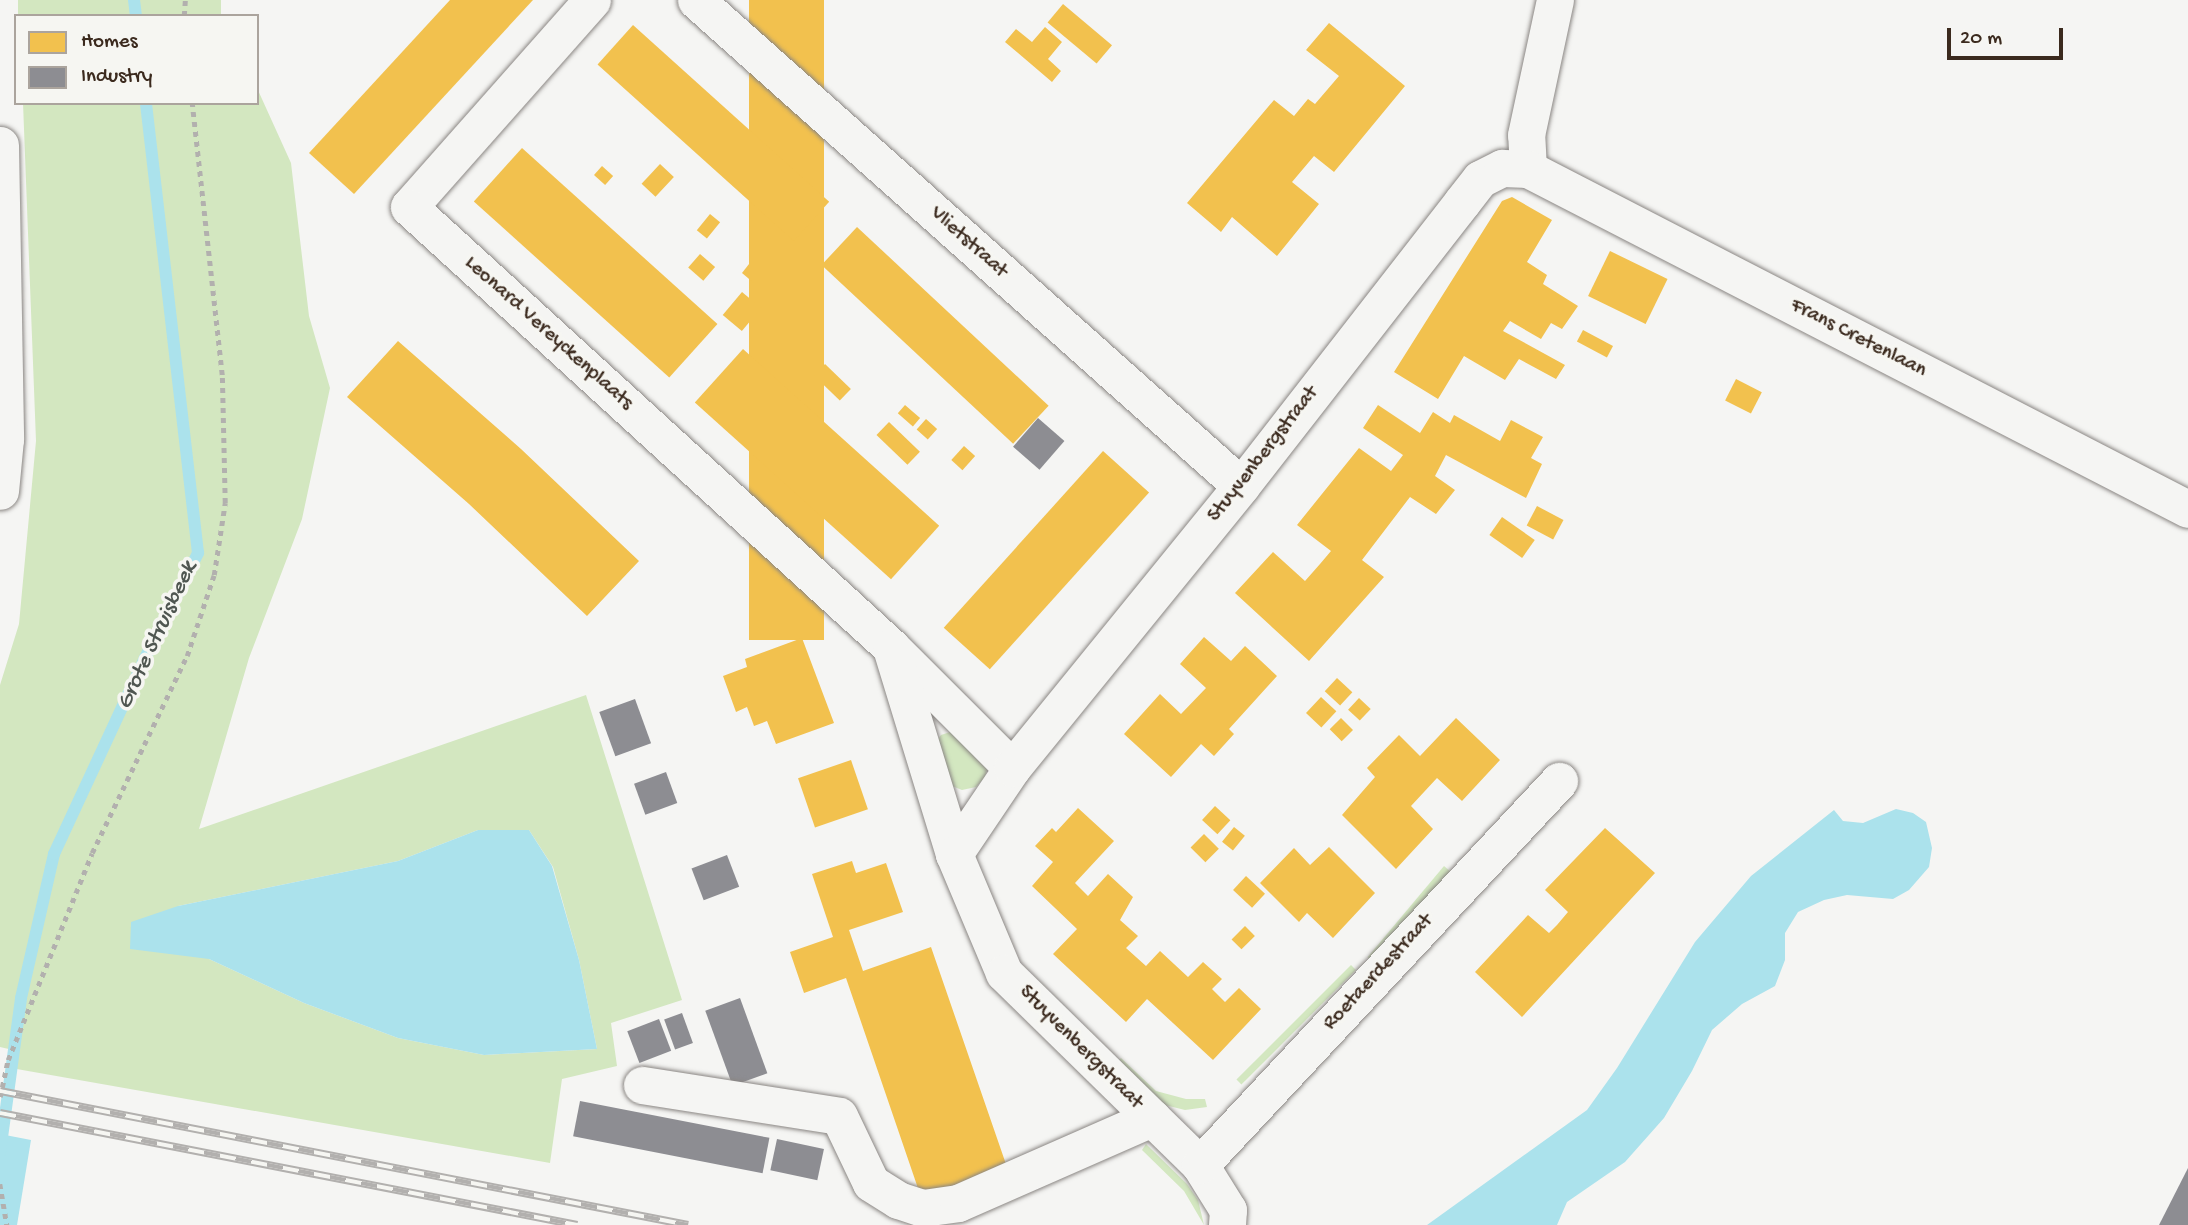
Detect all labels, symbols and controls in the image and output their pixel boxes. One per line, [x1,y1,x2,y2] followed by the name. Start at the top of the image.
[14,14,259,105] legend
[1950,14,2066,58] scale bar
[1960,27,2002,52] text: 20 m
[81,30,137,55] text: Homes
[81,65,152,90] text: Industry
[924,202,1012,284] street label: Vlietstraat
[458,251,638,417] street label: Leonard Vereyckenplaats
[1786,294,1930,384] street label: Frans Cretenlaan
[1203,382,1325,528] street label: Stuyvenbergstraat
[112,558,204,714] water label: Grote Struisbeek
[1319,910,1439,1036] street label: Roetaerdestraat
[1013,981,1147,1115] street label: Stuyvenbergstraat

